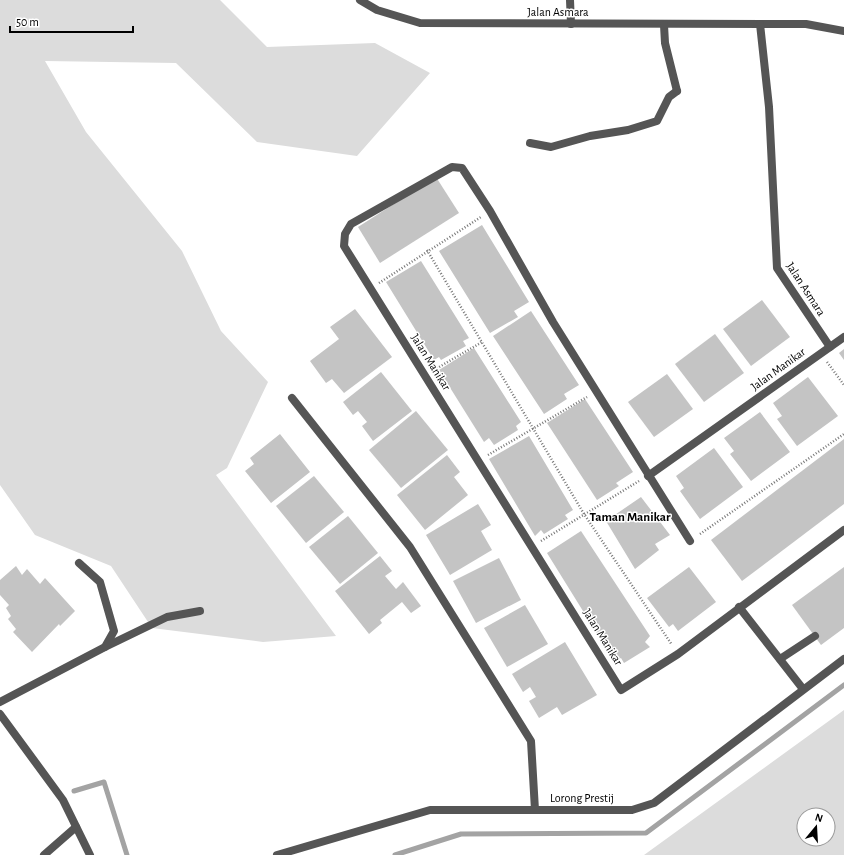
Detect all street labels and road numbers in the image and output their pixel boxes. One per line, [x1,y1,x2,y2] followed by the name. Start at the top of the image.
[527,6,589,18] street label: Jalan Asmara
[784,260,828,318] street label: Jalan Asmara
[409,332,453,392] street label: Jalan Manikar
[749,345,808,393] street label: Jalan Manikar
[581,607,625,667] street label: Jalan Manikar
[550,792,614,805] street label: Lorong Prestij

